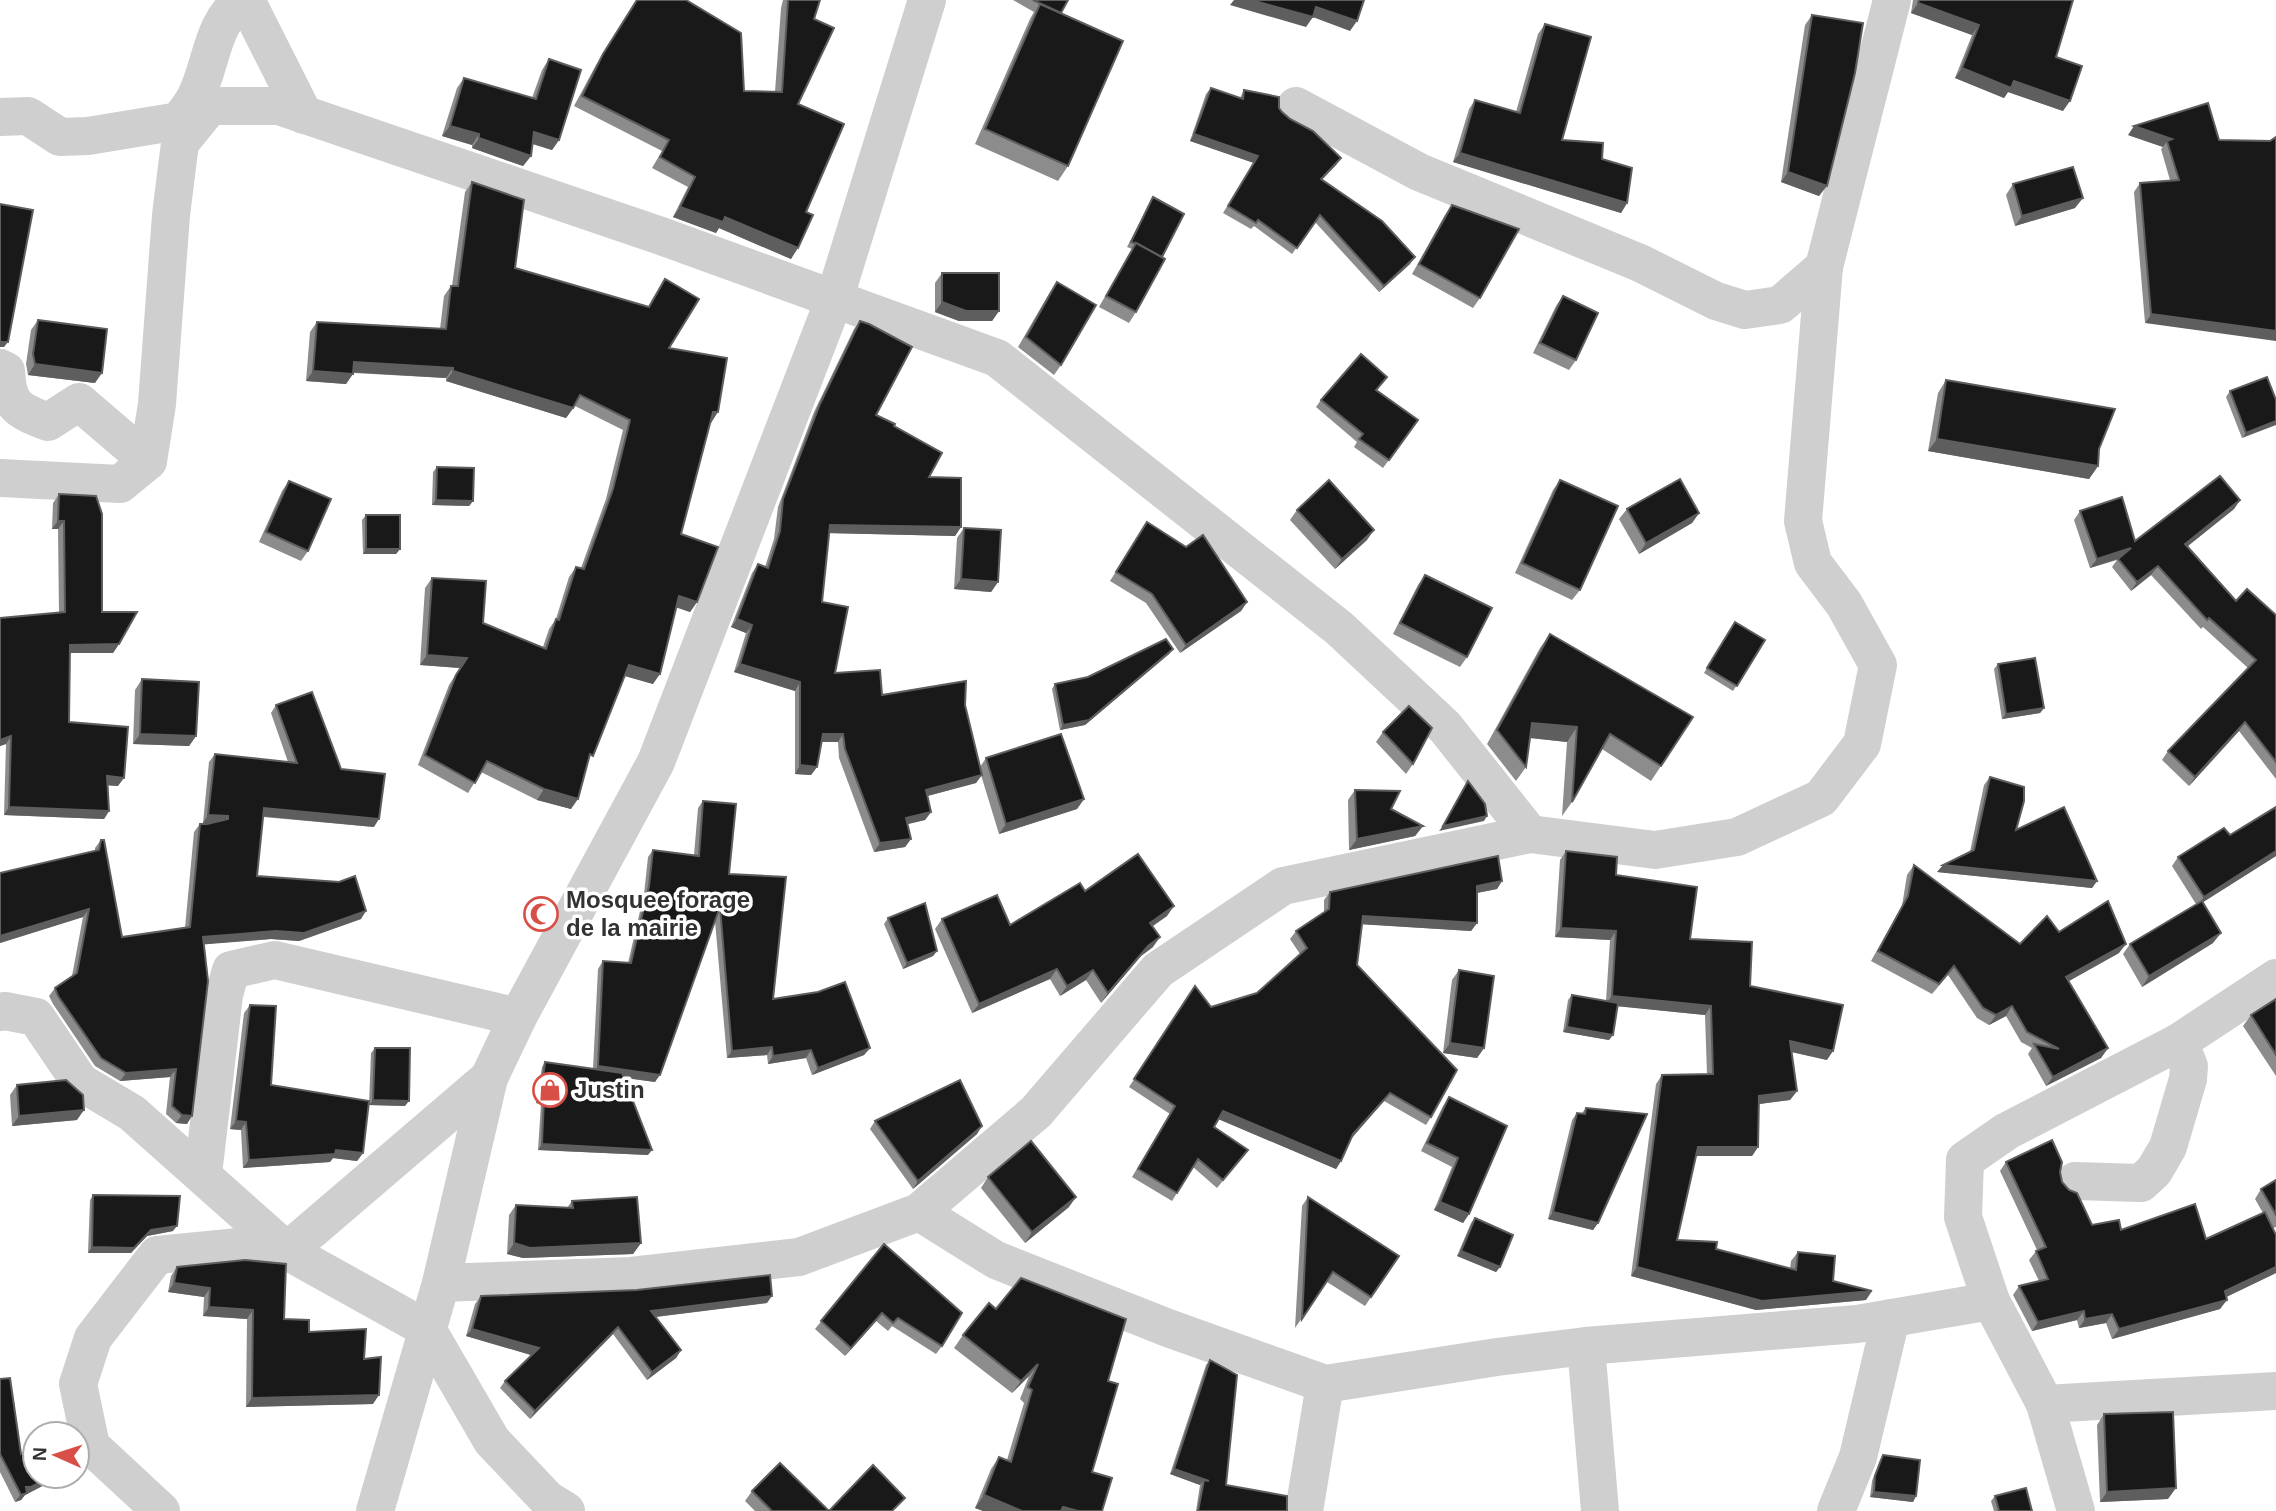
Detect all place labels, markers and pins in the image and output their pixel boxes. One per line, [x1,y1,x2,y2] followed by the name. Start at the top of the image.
[566,886,750,941] place label: Mosquee forage de la mairie
[522,895,560,933] mosque icon: Mosquee forage de la mairie
[531,1071,569,1109] shop icon: Justin
[574,1076,645,1103] place label: Justin

